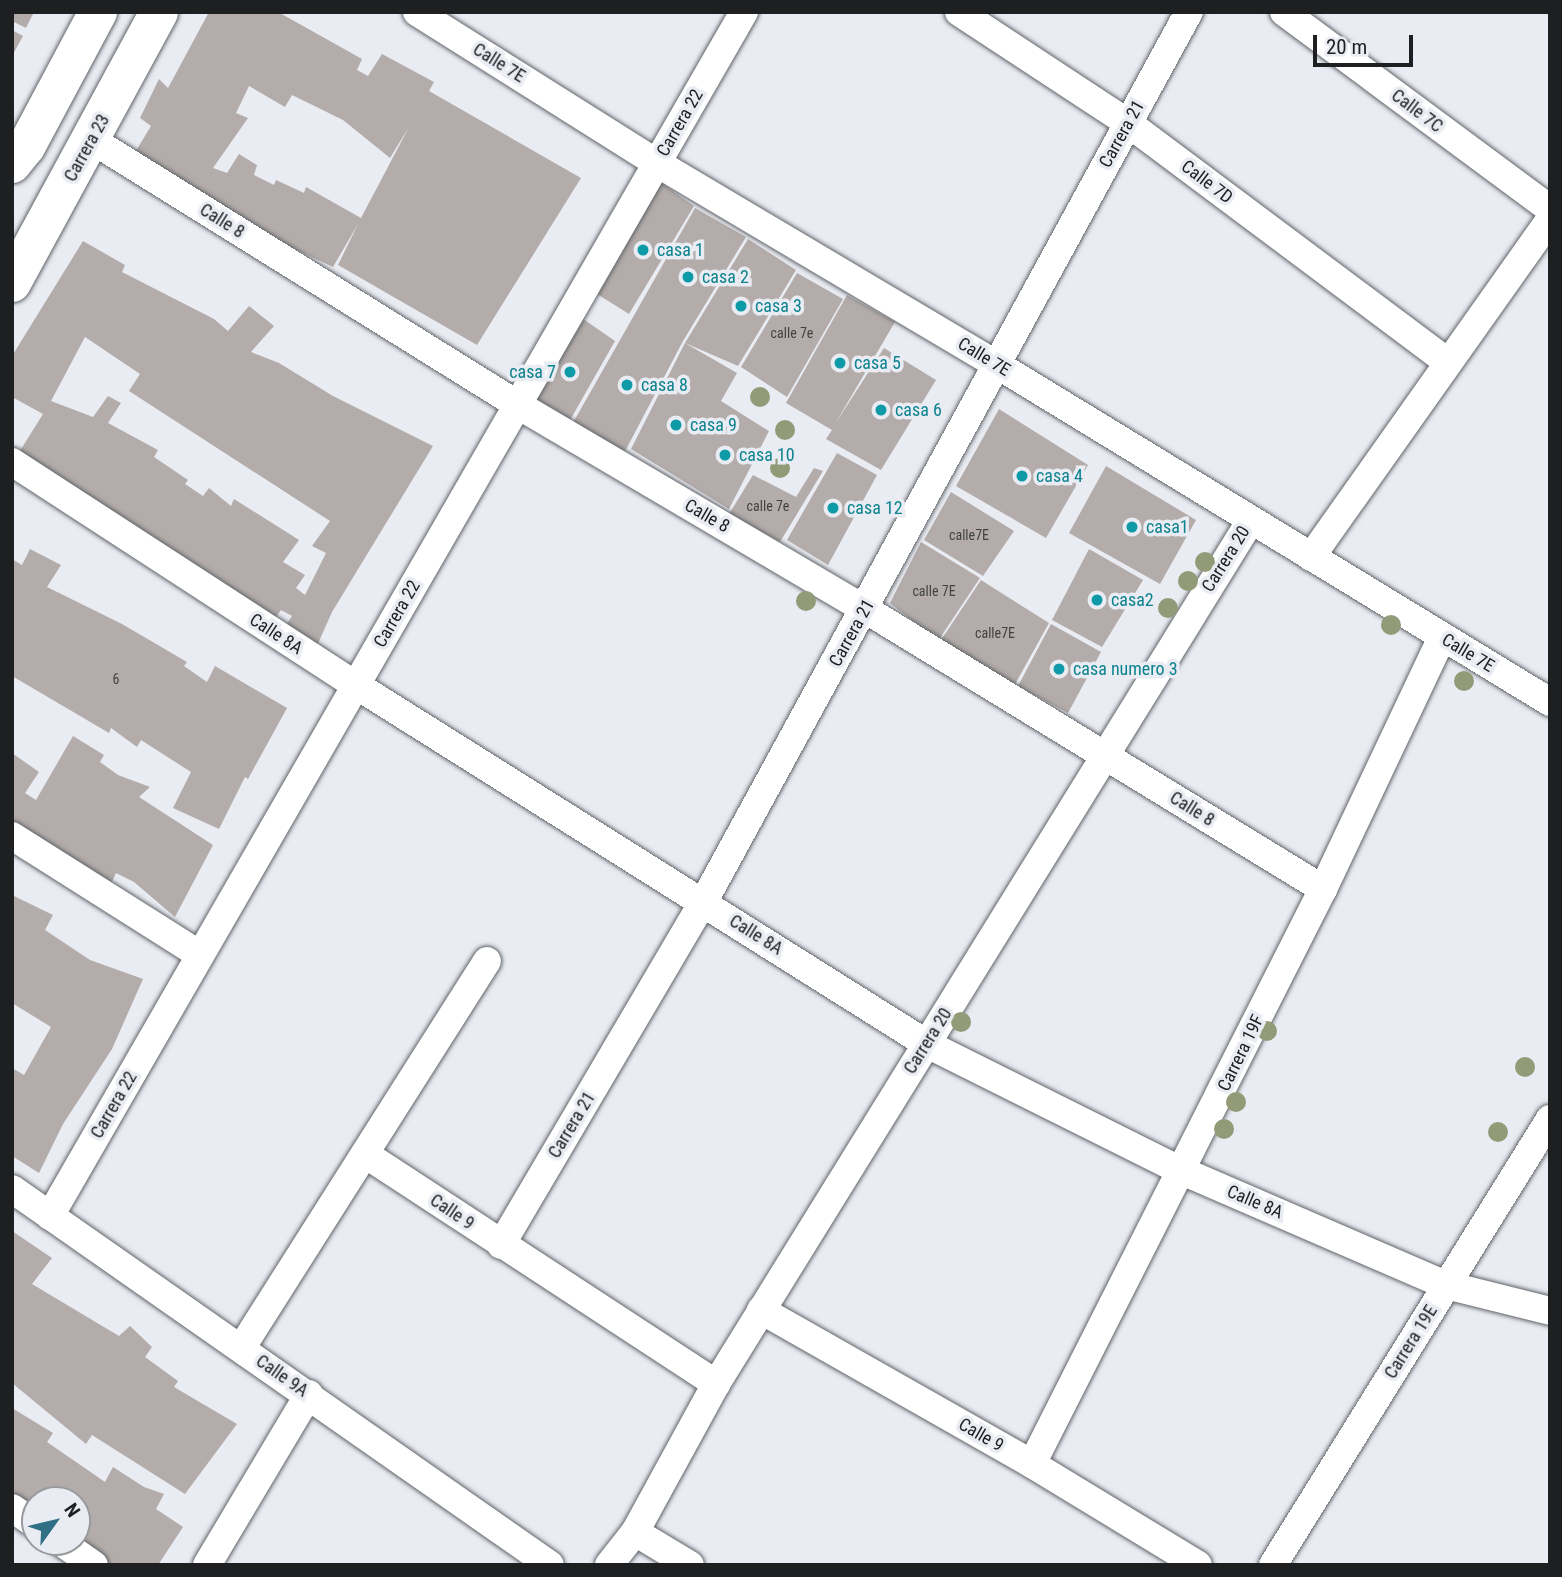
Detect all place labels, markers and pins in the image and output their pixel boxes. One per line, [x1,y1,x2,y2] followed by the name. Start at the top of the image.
[657,239,704,261] place label: casa 1
[635,242,651,258] marker: casa 1
[702,266,749,288] place label: casa 2
[680,269,696,285] marker: casa 2
[755,295,802,317] place label: casa 3
[733,298,749,314] marker: casa 3
[854,352,901,374] place label: casa 5
[832,355,848,371] marker: casa 5
[509,361,556,383] place label: casa 7
[562,364,578,380] marker: casa 7
[641,374,688,396] place label: casa 8
[619,377,635,393] marker: casa 8
[895,399,942,421] place label: casa 6
[873,402,889,418] marker: casa 6
[690,414,737,436] place label: casa 9
[668,417,684,433] marker: casa 9
[739,444,795,466] place label: casa 10
[717,447,733,463] marker: casa 10
[1036,465,1083,487] place label: casa 4
[1014,468,1030,484] marker: casa 4
[847,497,903,519] place label: casa 12
[825,500,841,516] marker: casa 12
[1146,516,1189,538] place label: casa1
[1124,519,1140,535] marker: casa1
[1111,589,1154,611] place label: casa2
[1089,592,1105,608] marker: casa2
[1073,658,1178,680] place label: casa numero 3
[1051,661,1067,677] marker: casa numero 3

